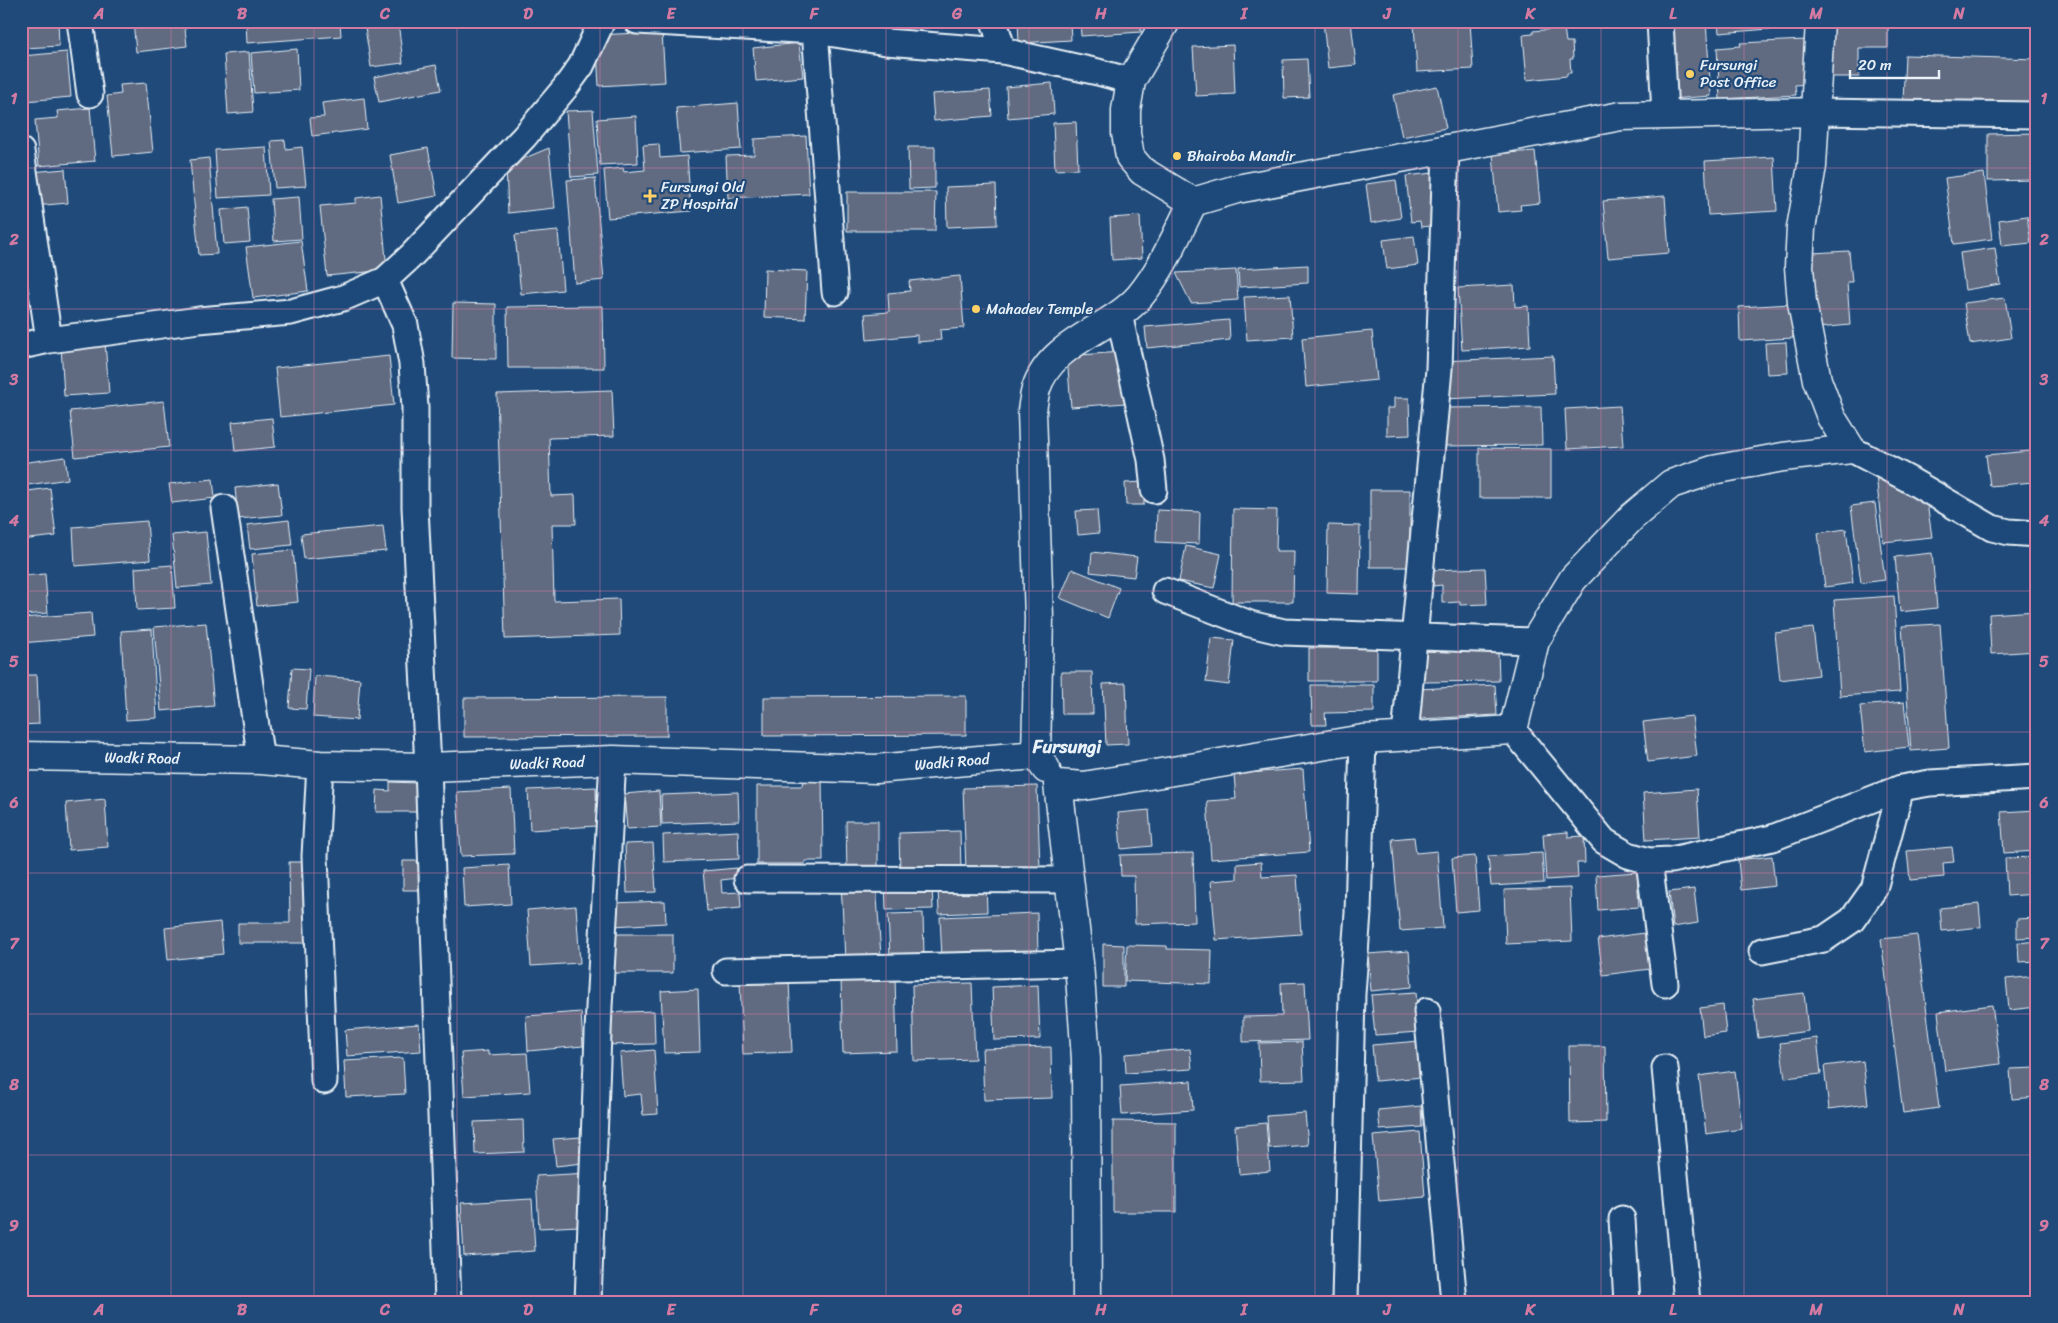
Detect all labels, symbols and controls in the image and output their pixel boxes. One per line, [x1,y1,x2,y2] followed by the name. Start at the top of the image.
[93,0,104,28] text: A
[237,0,248,28] text: B
[379,0,391,28] text: C
[523,0,533,28] text: D
[667,0,677,28] text: E
[809,0,820,28] text: F
[951,0,963,28] text: G
[1094,0,1107,28] text: H
[1240,0,1249,28] text: I
[1382,0,1392,28] text: J
[1524,0,1536,28] text: K
[1669,0,1677,28] text: L
[1808,0,1823,28] text: M
[1952,0,1965,28] text: N
[1850,48,1939,80] scale bar
[1700,52,1777,95] place label: Fursungi Post Office
[1858,52,1892,78] text: 20 m
[1684,68,1696,80] marker: Fursungi Post Office
[11,84,18,113] text: 1
[2041,84,2048,113] text: 1
[1187,143,1296,169] place label: Bhairoba Mandir
[1171,150,1183,162] marker: Bhairoba Mandir
[661,174,745,217] place label: Fursungi Old ZP Hospital
[643,189,657,203] marker: Fursungi Old ZP Hospital
[8,225,19,254] text: 2
[2038,225,2049,254] text: 2
[986,296,1094,322] place label: Mahadev Temple
[970,303,982,315] marker: Mahadev Temple
[9,365,19,394] text: 3
[2039,365,2049,394] text: 3
[8,506,19,535] text: 4
[2038,506,2049,535] text: 4
[9,647,19,676] text: 5
[2039,647,2049,676] text: 5
[1032,731,1102,763] district label: Fursungi
[104,744,181,772] street label: Wadki Road
[914,746,992,778] street label: Wadki Road
[509,749,586,777] street label: Wadki Road
[8,788,19,817] text: 6
[2038,788,2049,817] text: 6
[9,929,20,958] text: 7
[2039,929,2050,958] text: 7
[8,1070,19,1099] text: 8
[2038,1070,2049,1099] text: 8
[9,1211,19,1240] text: 9
[2039,1211,2049,1240] text: 9
[93,1295,104,1323] text: A
[237,1295,248,1323] text: B
[379,1295,391,1323] text: C
[523,1295,533,1323] text: D
[667,1295,677,1323] text: E
[809,1295,820,1323] text: F
[951,1295,963,1323] text: G
[1094,1295,1107,1323] text: H
[1240,1295,1249,1323] text: I
[1382,1295,1392,1323] text: J
[1524,1295,1536,1323] text: K
[1669,1295,1677,1323] text: L
[1808,1295,1823,1323] text: M
[1952,1295,1965,1323] text: N

